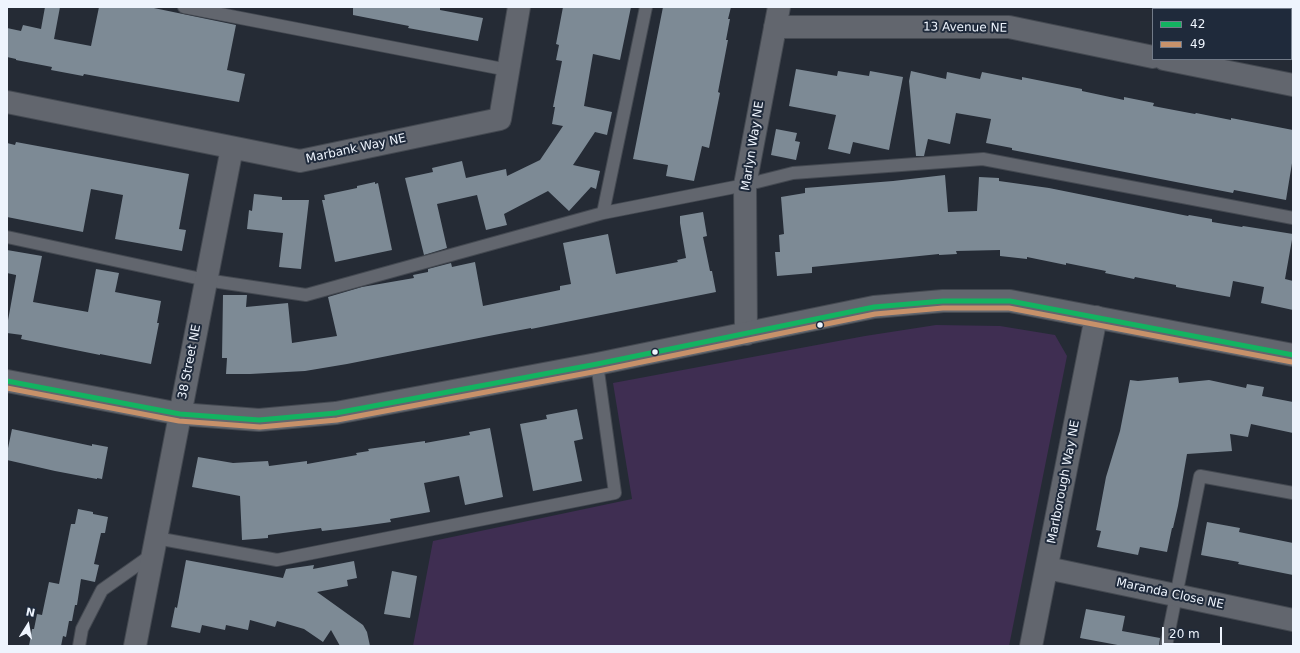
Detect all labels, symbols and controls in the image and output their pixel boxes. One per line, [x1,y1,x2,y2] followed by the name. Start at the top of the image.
[1152,8,1292,60] legend
[1190,17,1205,31] text: 42
[923,20,1007,36] street label: 13 Avenue NE
[1190,37,1205,51] text: 49
[739,100,767,192] street label: Marlyn Way NE
[305,131,407,167] street label: Marbank Way NE
[815,320,825,330] unlabelled marker
[176,323,204,401] street label: 38 Street NE
[650,347,660,357] unlabelled marker
[1045,419,1083,545] street label: Marlborough Way NE
[1115,576,1225,612] street label: Maranda Close NE
[8,605,48,645] north arrow
[25,605,36,620] text: N
[1164,619,1224,645] scale bar
[1169,627,1200,641] text: 20 m

